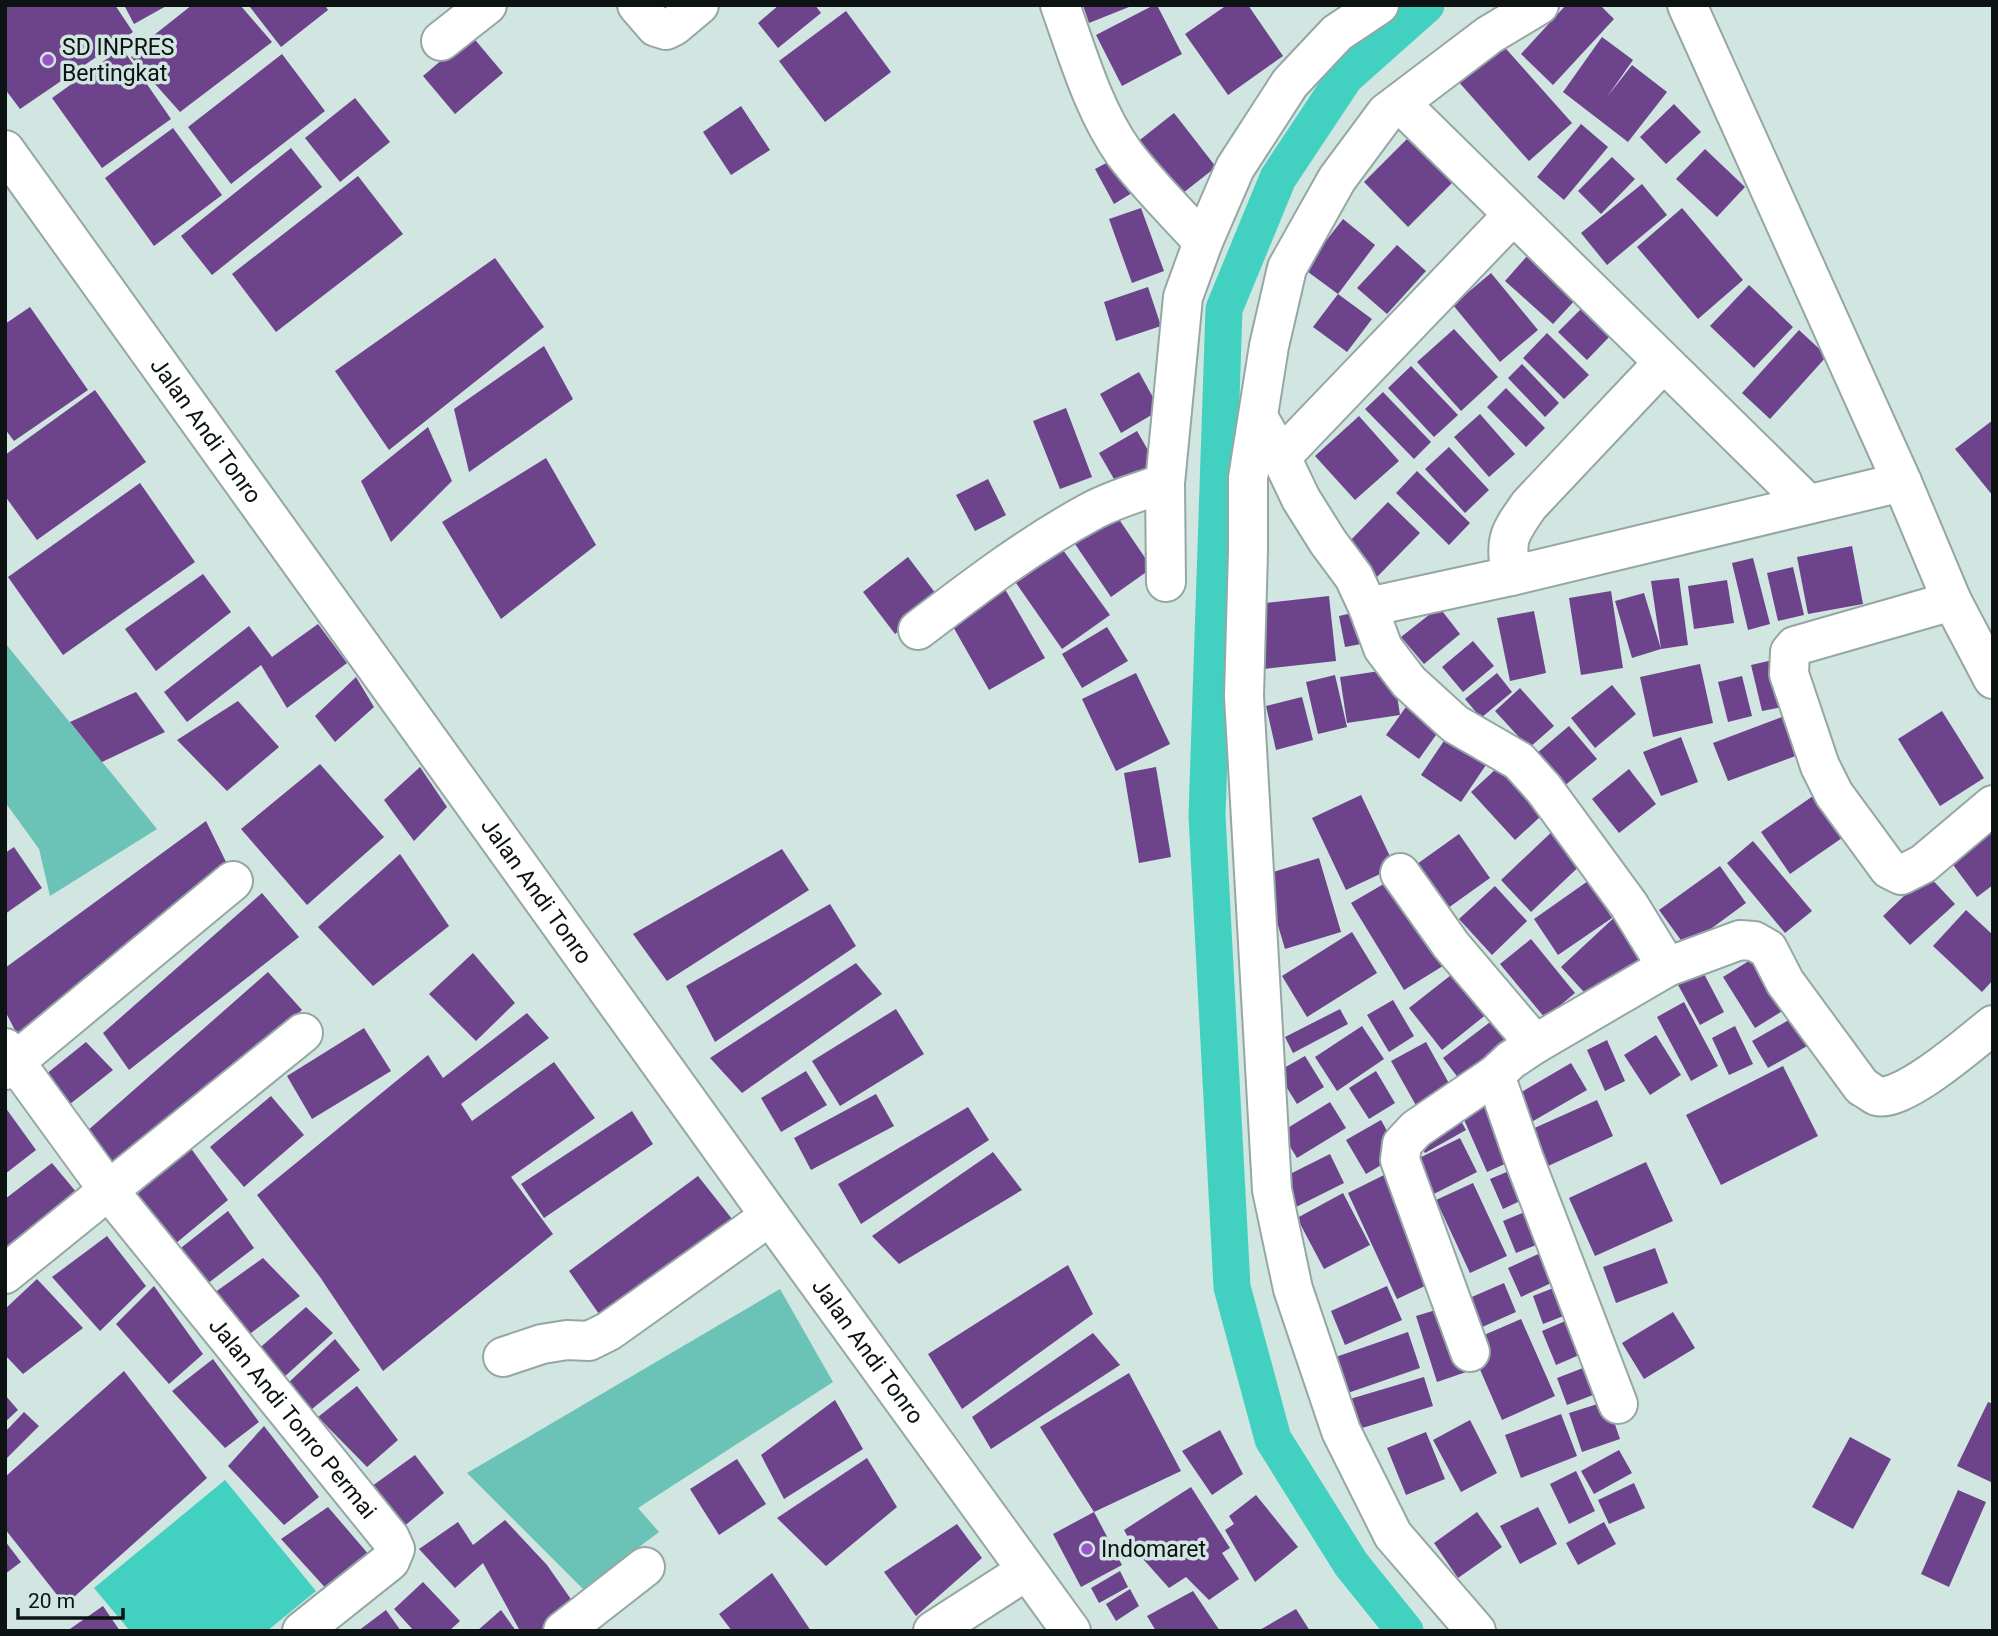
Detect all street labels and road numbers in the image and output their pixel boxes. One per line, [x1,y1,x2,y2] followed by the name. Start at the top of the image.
[145,352,267,508] street label: Jalan Andi Tonro
[475,813,598,969] street label: Jalan Andi Tonro
[806,1273,930,1429] street label: Jalan Andi Tonro
[203,1312,382,1524] street label: Jalan Andi Tonro Permai

